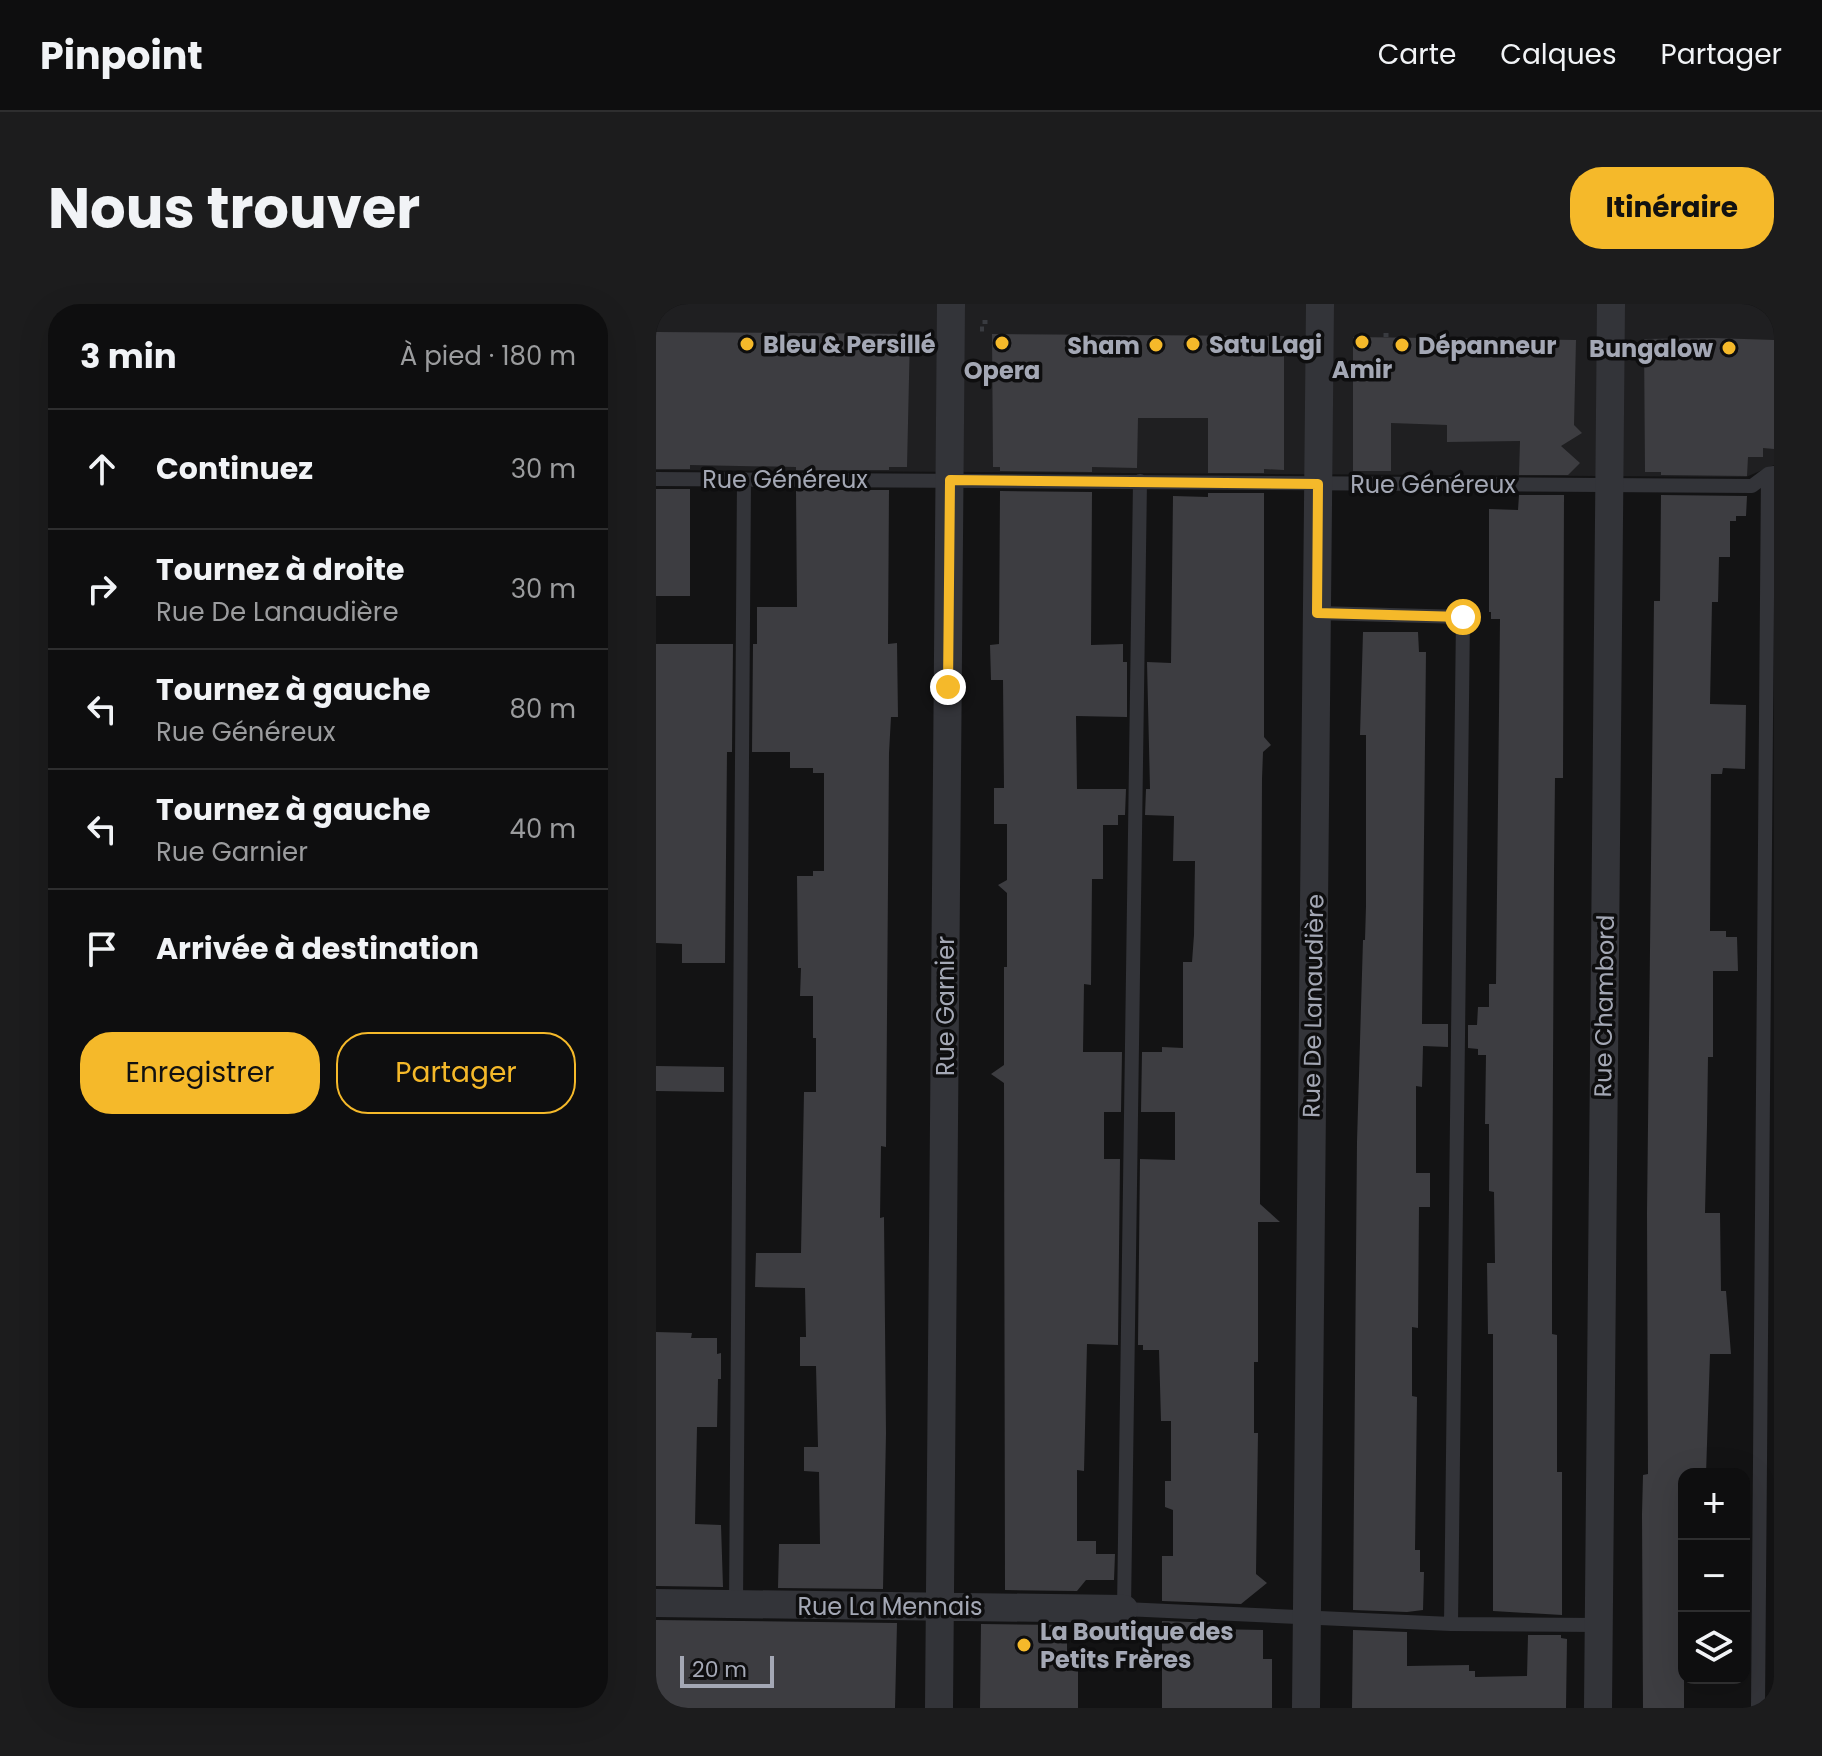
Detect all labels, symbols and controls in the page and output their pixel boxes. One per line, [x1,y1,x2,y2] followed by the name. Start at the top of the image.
[40,29,203,82] text: Pinpoint
[1378,35,1456,74] text: Carte
[1500,35,1617,74] text: Calques
[1661,35,1782,74] text: Partager
[1570,167,1774,249] button: Itinéraire
[48,169,420,248] text: Nous trouver
[763,328,936,361] place label: Bleu & Persillé
[1209,328,1322,361] place label: Satu Lagi
[1067,329,1140,362] place label: Sham
[1418,329,1556,362] place label: Dépanneur
[80,332,177,380] text: 3 min
[1589,332,1713,365] place label: Bungalow
[1353,333,1371,351] marker: Amir
[993,334,1011,352] marker: Opera
[738,335,756,353] marker: Bleu & Persillé
[1184,335,1202,353] marker: Satu Lagi
[1147,336,1165,354] marker: Sham
[1393,336,1411,354] marker: Dépanneur
[400,338,576,374] text: À pied · 180 m
[1720,339,1738,357] marker: Bungalow
[1332,353,1392,386] place label: Amir
[964,354,1040,387] place label: Opera
[80,447,124,491] icon: ahead
[156,447,313,490] text: Continuez
[511,451,576,487] text: 30 m
[702,463,868,496] street label: Rue Généreux
[1350,468,1516,501] street label: Rue Généreux
[156,548,404,591] text: Tournez à droite
[80,567,124,611] icon: right
[511,571,576,607] text: 30 m
[156,594,399,630] text: Rue De Lanaudière
[1445,599,1481,635] route start
[156,668,430,711] text: Tournez à gauche
[930,669,966,705] route end
[80,687,124,731] icon: left
[510,691,576,727] text: 80 m
[156,714,336,750] text: Rue Généreux
[156,788,430,831] text: Tournez à gauche
[80,807,124,851] icon: left
[510,811,576,847] text: 40 m
[156,834,308,870] text: Rue Garnier
[1295,894,1331,1118] street label: Rue De Lanaudière
[1586,914,1622,1098] street label: Rue Chambord
[80,927,124,971] icon: arrive
[156,927,479,970] text: Arrivée à destination
[929,936,962,1076] street label: Rue Garnier
[80,1032,320,1114] button: Enregistrer
[336,1032,576,1114] button: Partager
[1678,1468,1750,1684] map controls
[1678,1468,1750,1540] button: +
[1678,1540,1750,1612] button: −
[797,1590,983,1623] street label: Rue La Mennais
[1678,1612,1750,1684] button: layers
[1040,1615,1234,1676] place label: La Boutique des Petits Frères
[1015,1636,1033,1654] marker: La Boutique des Petits Frères
[680,1652,774,1688] scale bar
[692,1654,747,1685] text: 20 m

